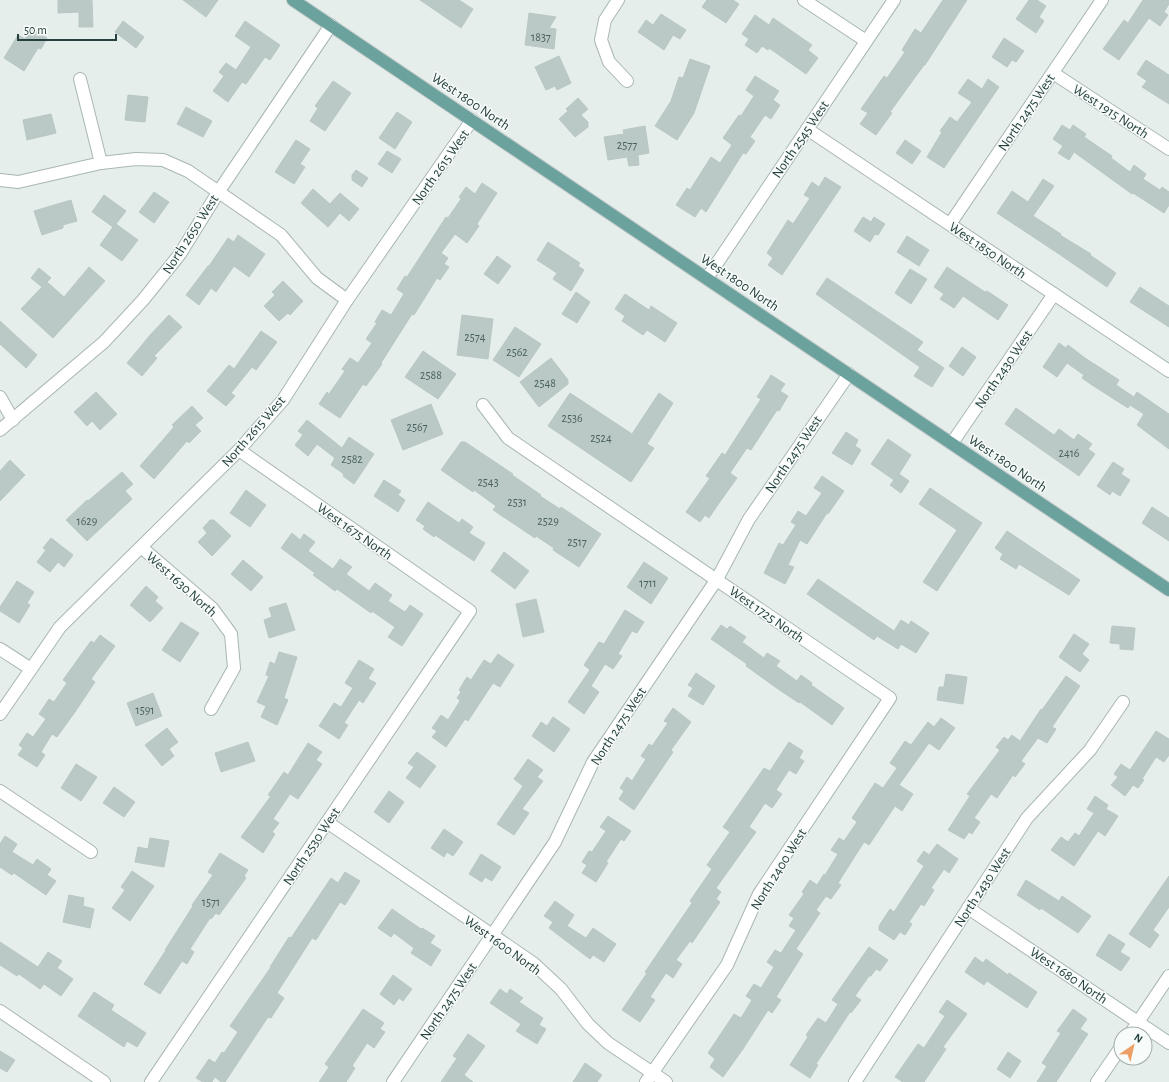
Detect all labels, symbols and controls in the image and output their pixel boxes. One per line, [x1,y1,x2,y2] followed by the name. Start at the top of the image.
[18,16,116,42] scale bar
[24,24,47,36] text: 50 m
[531,31,551,43] house number: 1837
[429,71,512,133] street label: West 1800 North
[996,71,1058,154] street label: North 2475 West
[1070,82,1151,141] street label: West 1915 North
[770,98,832,181] street label: North 2545 West
[410,127,472,208] street label: North 2615 West
[617,139,637,151] house number: 2577
[160,192,222,277] street label: North 2650 West
[946,220,1028,282] street label: West 1850 North
[698,252,781,314] street label: West 1800 North
[973,327,1035,411] street label: North 2430 West
[464,331,486,343] house number: 2574
[506,346,528,358] house number: 2562
[420,369,442,381] house number: 2588
[534,377,556,389] house number: 2548
[219,393,288,470] street label: North 2615 West
[561,412,583,424] house number: 2536
[763,413,825,496] street label: North 2475 West
[406,421,428,433] house number: 2567
[590,432,612,444] house number: 2524
[966,433,1049,495] street label: West 1800 North
[1058,447,1080,459] house number: 2416
[341,453,363,465] house number: 2582
[477,476,499,488] house number: 2543
[507,496,527,508] house number: 2531
[314,501,394,563] street label: West 1675 North
[77,515,98,527] house number: 1629
[537,515,559,527] house number: 2529
[567,536,587,548] house number: 2517
[143,550,219,620] street label: West 1630 North
[639,577,657,589] house number: 1711
[726,584,806,646] street label: West 1725 North
[589,685,649,768] street label: North 2475 West
[136,704,154,716] house number: 1591
[281,805,343,888] street label: North 2530 West
[748,826,810,913] street label: North 2400 West
[952,845,1014,930] street label: North 2430 West
[202,896,220,908] house number: 1571
[461,913,543,978] street label: West 1600 North
[1027,945,1110,1007] street label: West 1680 North
[418,960,480,1043] street label: North 2475 West
[1113,1026,1153,1066] north arrow
[1132,1031,1145,1045] text: N

